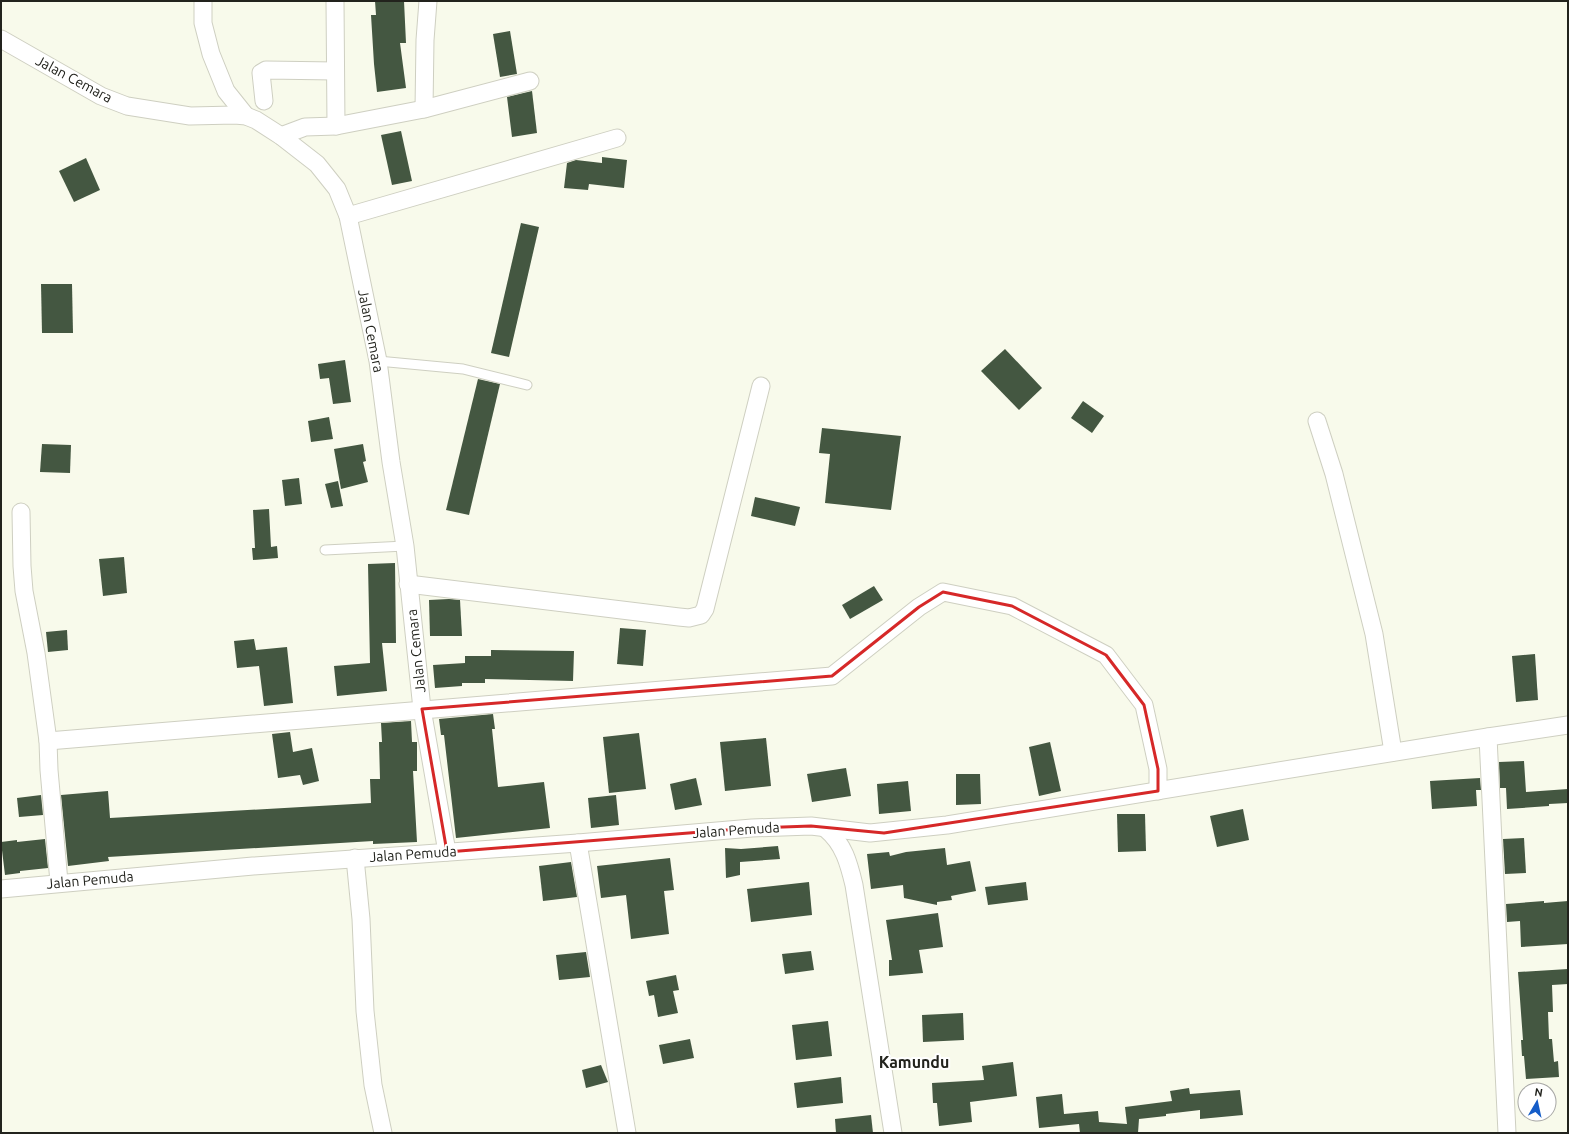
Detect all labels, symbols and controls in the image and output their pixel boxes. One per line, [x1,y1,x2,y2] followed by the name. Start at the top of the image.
[33,52,115,106] street label: Jalan Cemara
[355,288,387,374] street label: Jalan Cemara
[404,608,428,694] street label: Jalan Cemara
[692,819,780,841] street label: Jalan Pemuda
[369,843,457,865] street label: Jalan Pemuda
[46,868,134,892] street label: Jalan Pemuda
[879,1053,949,1071] district label: Kamundu
[1517,1082,1557,1122] north arrow
[1534,1086,1544,1099] text: N

